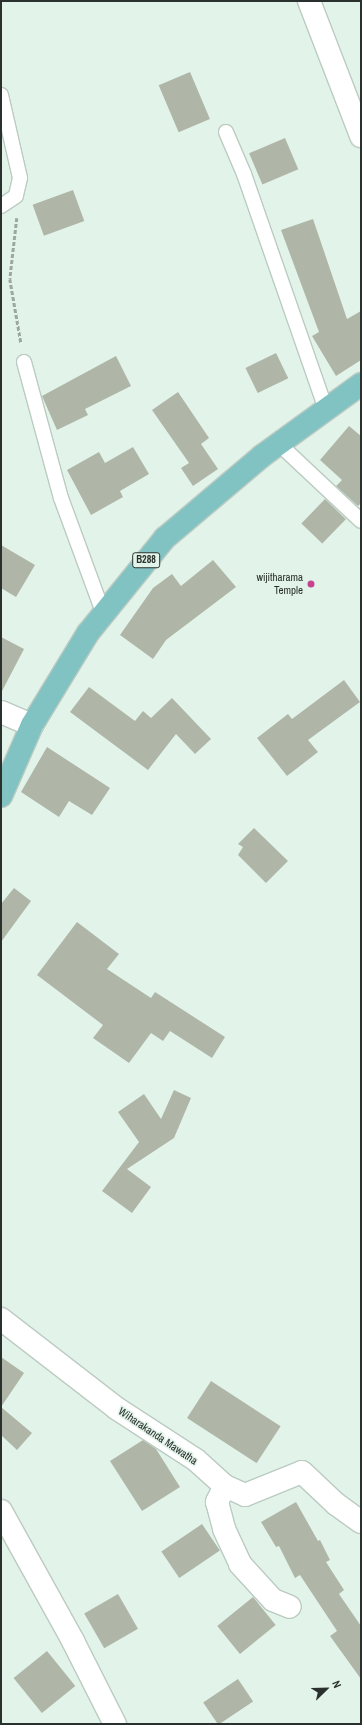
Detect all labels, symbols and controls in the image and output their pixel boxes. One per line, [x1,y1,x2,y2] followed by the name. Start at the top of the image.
[132,552,160,568] road number: B288
[256,571,303,597] place label: wijitharama Temple
[306,579,316,589] marker: wijitharama Temple
[116,1405,200,1467] street label: Wiharakanda Mawatha
[306,1669,346,1709] north arrow
[329,1679,345,1690] text: N

